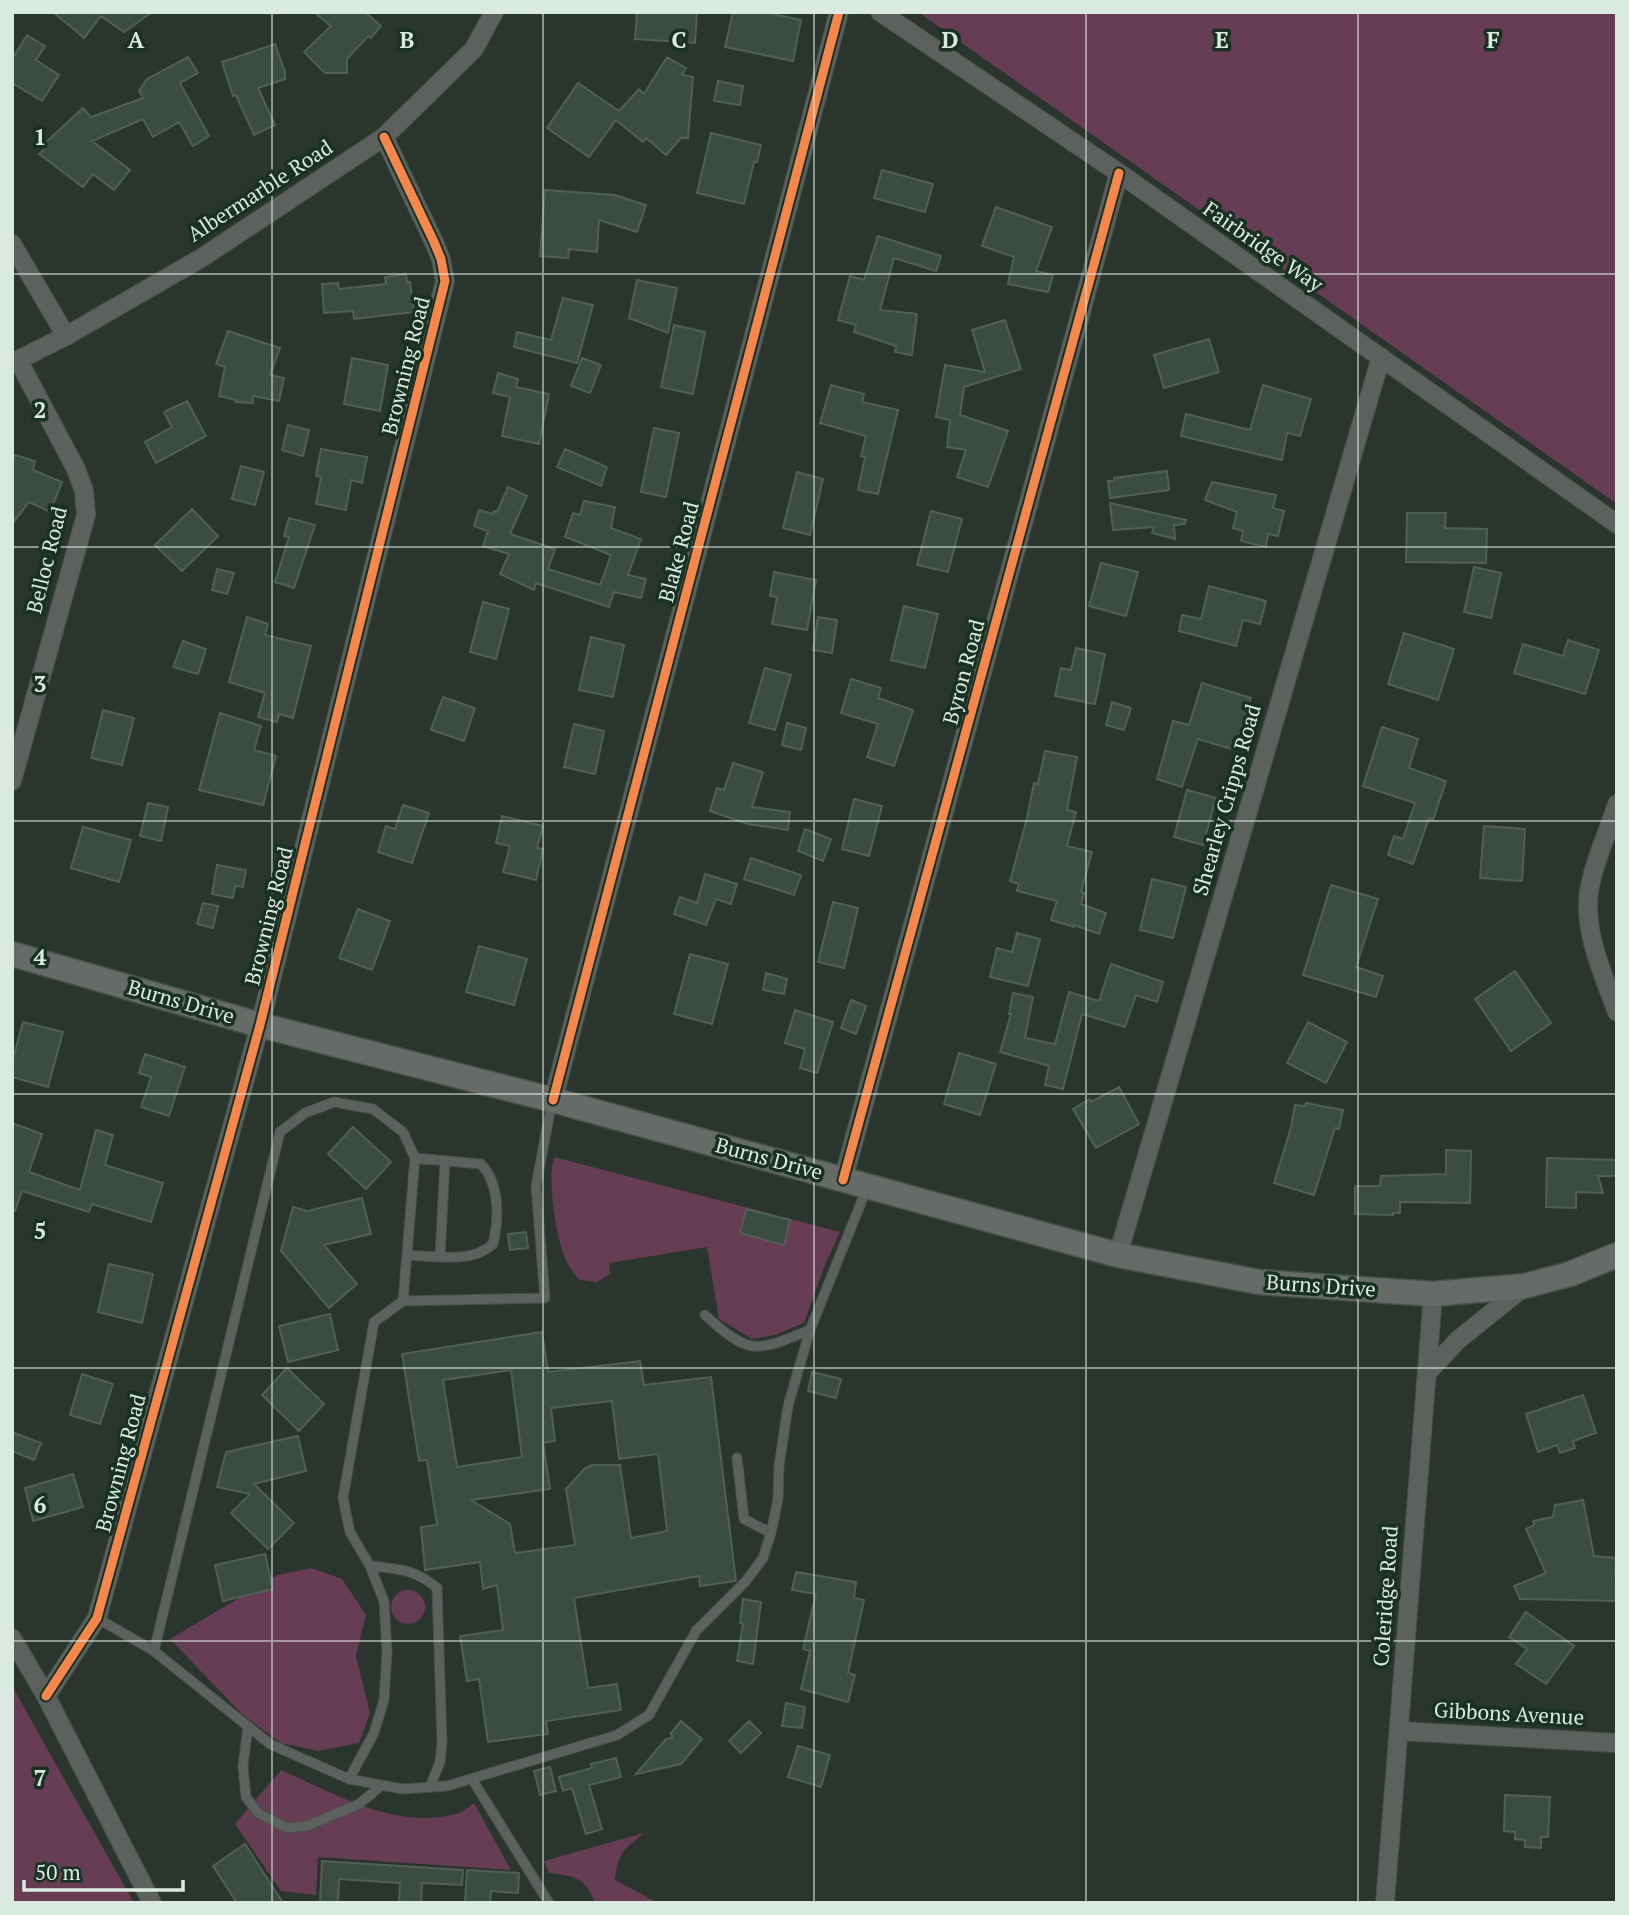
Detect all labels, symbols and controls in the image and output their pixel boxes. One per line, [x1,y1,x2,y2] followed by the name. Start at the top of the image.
[128,24,145,55] text: A
[400,24,415,55] text: B
[672,24,687,55] text: C
[942,24,959,55] text: D
[1215,24,1229,55] text: E
[1486,24,1500,55] text: F
[34,121,47,152] text: 1
[181,133,338,248] street label: Albermarble Road
[1198,195,1329,298] street label: Fairbridge Way
[374,293,436,438] street label: Browning Road
[34,394,47,425] text: 2
[651,498,705,605] street label: Blake Road
[19,503,73,616] street label: Belloc Road
[936,616,991,727] street label: Byron Road
[34,668,47,699] text: 3
[1185,700,1267,899] street label: Shearley Cripps Road
[237,843,299,988] street label: Browning Road
[34,941,47,972] text: 4
[125,972,238,1030] street label: Burns Drive
[713,1130,826,1186] street label: Burns Drive
[34,1215,47,1246] text: 5
[1265,1267,1377,1303] street label: Burns Drive
[88,1390,152,1535] street label: Browning Road
[34,1489,47,1520] text: 6
[1366,1524,1404,1667] street label: Coleridge Road
[1433,1695,1585,1731] street label: Gibbons Avenue
[34,1762,47,1793] text: 7
[24,1848,184,1892] scale bar
[35,1858,81,1886] text: 50 m

